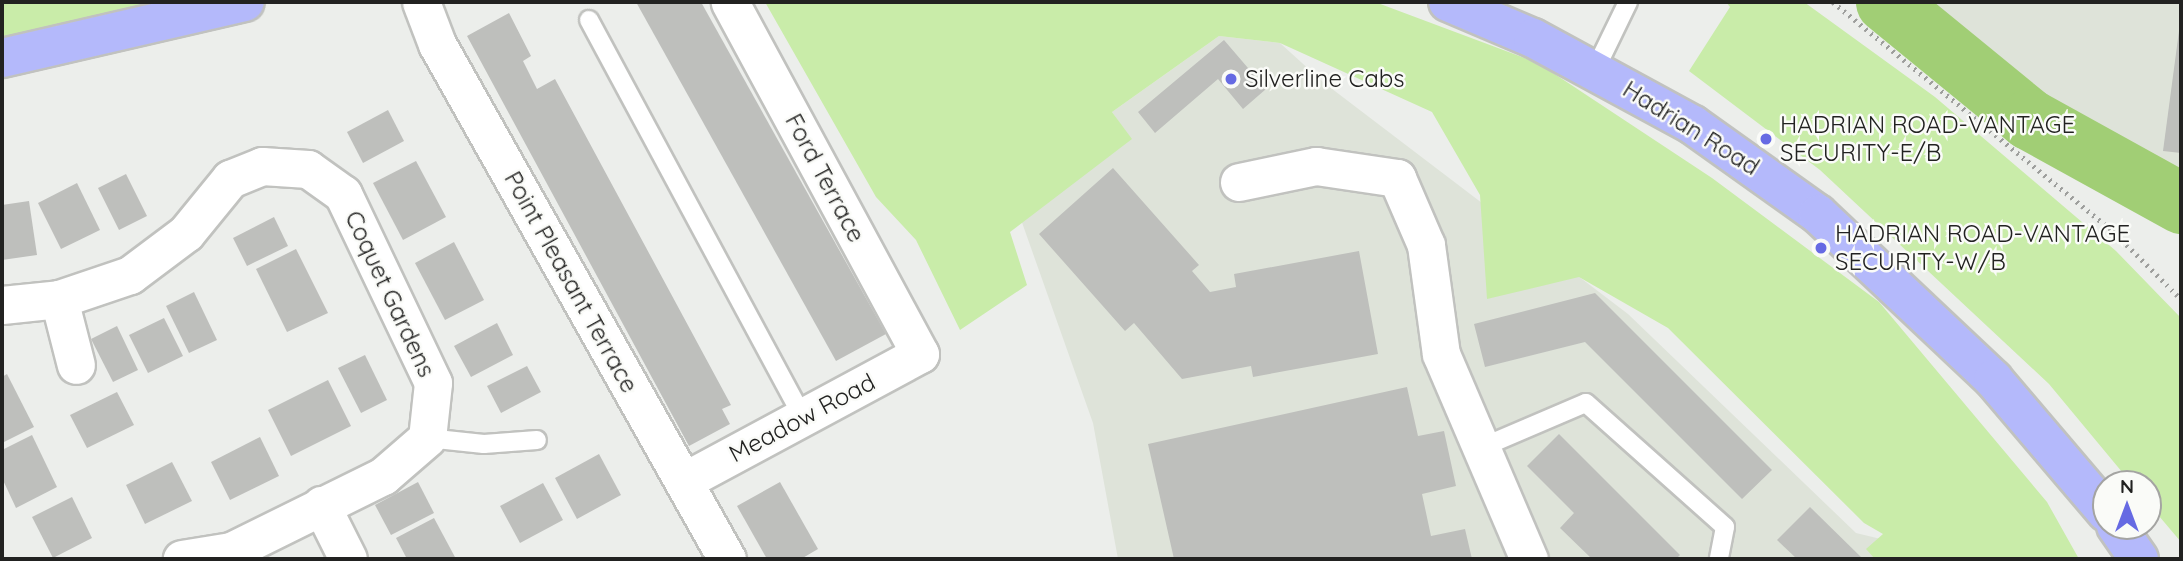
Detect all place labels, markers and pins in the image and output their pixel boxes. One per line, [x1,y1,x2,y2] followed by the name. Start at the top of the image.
[1245,65,1405,93] place label: Silverline Cabs
[1223,71,1239,87] marker: Silverline Cabs
[1780,111,2075,167] place label: HADRIAN ROAD-VANTAGE SECURITY-E/B
[1758,131,1774,147] marker: HADRIAN ROAD-VANTAGE SECURITY-E/B
[1835,220,2130,276] place label: HADRIAN ROAD-VANTAGE SECURITY-W/B
[1813,240,1829,256] marker: HADRIAN ROAD-VANTAGE SECURITY-W/B

